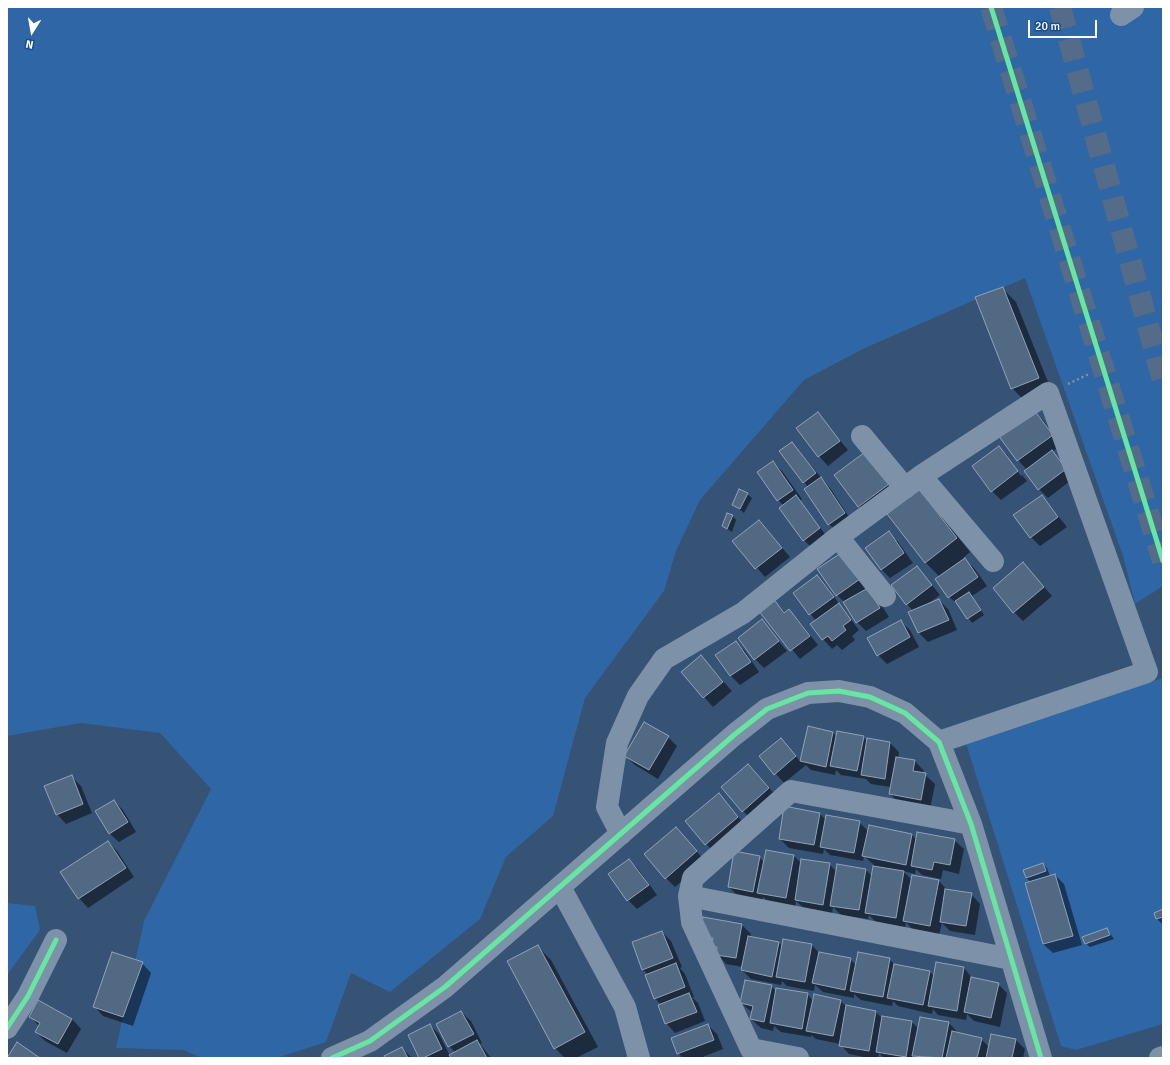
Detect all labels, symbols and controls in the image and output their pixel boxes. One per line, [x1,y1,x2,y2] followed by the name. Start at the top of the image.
[12,12,52,52] north arrow
[1030,12,1099,38] scale bar
[1035,19,1060,34] text: 20 m
[25,37,35,51] text: N

